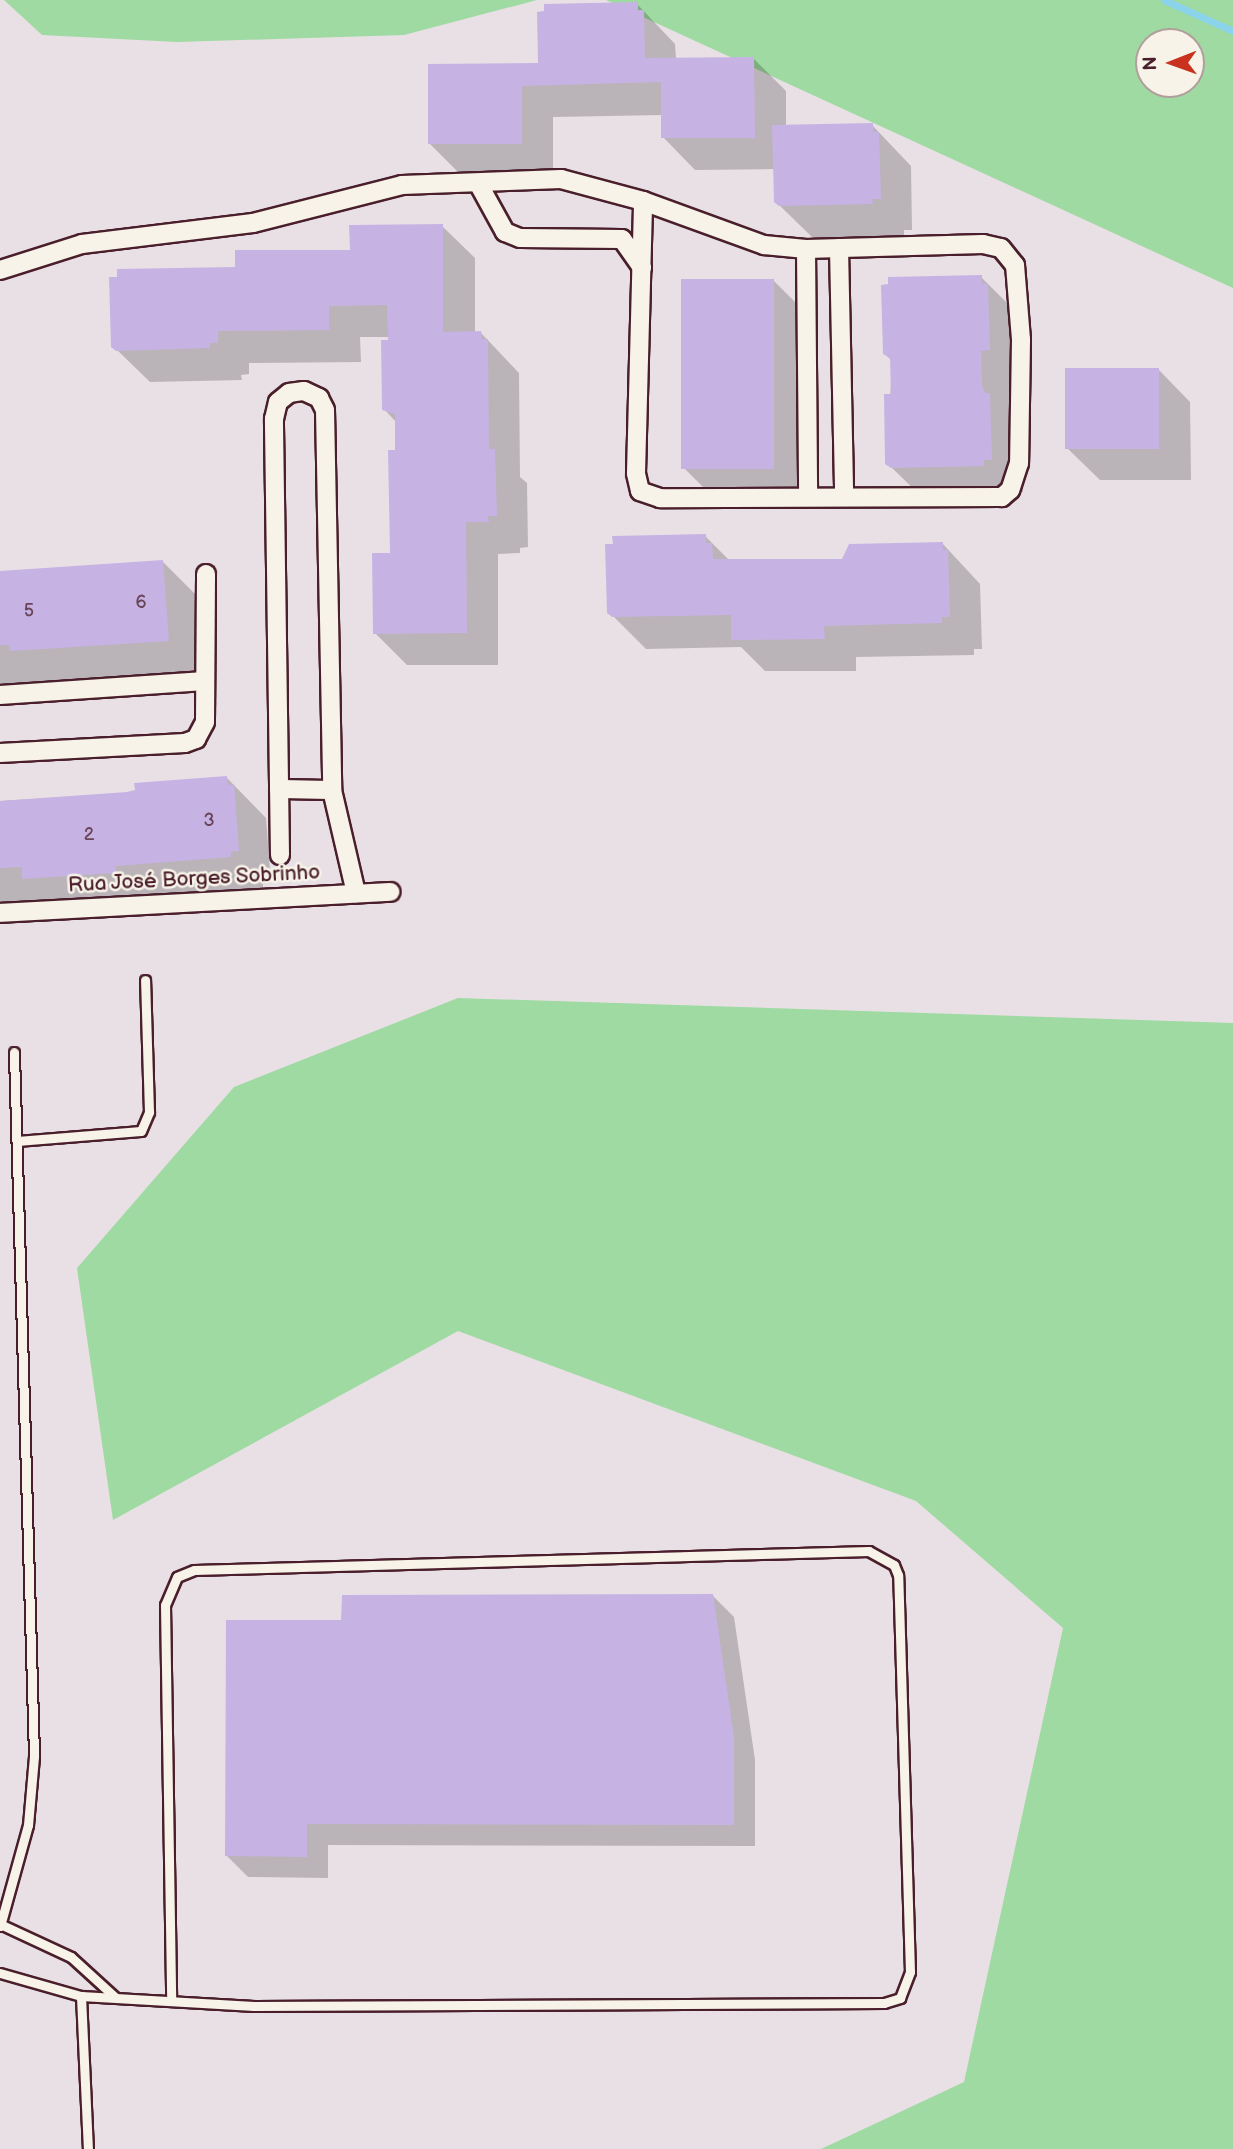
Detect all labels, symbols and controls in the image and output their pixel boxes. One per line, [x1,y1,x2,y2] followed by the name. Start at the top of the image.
[1135,28,1205,98] north arrow
[1139,56,1162,71] text: N
[136,592,146,614] house number: 6
[24,600,34,622] house number: 5
[203,810,215,832] house number: 3
[84,824,94,846] house number: 2
[67,860,321,898] street label: Rua José Borges Sobrinho

